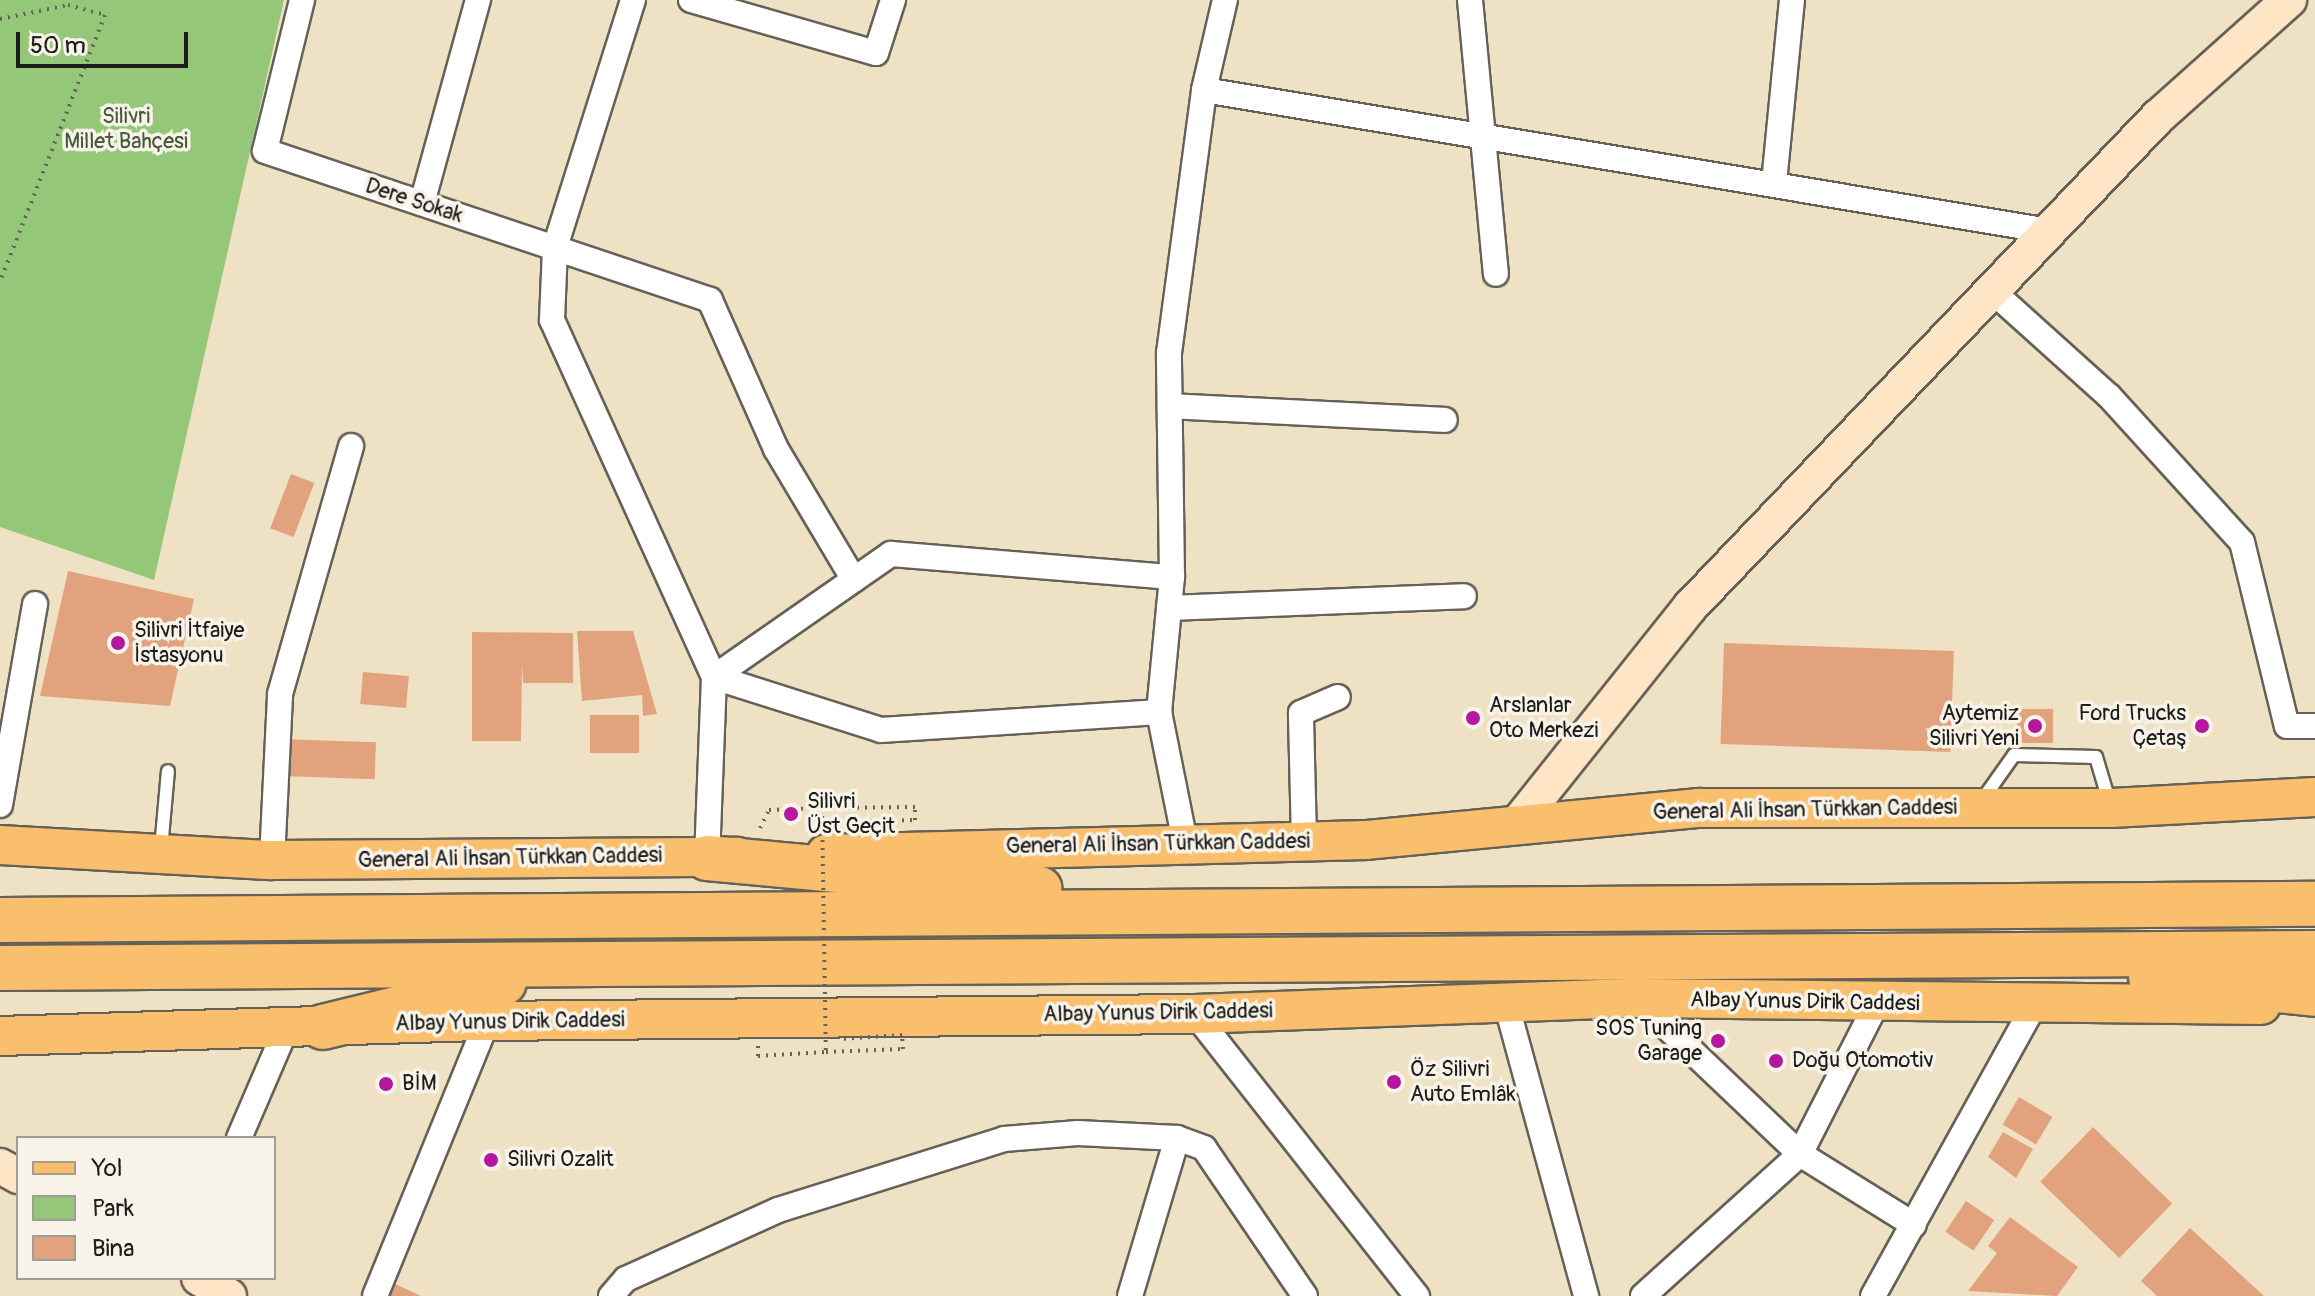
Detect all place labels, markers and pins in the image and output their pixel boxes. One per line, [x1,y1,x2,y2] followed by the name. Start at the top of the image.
[134,617,244,668] place label: Silivri İtfaiye İstasyonu
[109,634,127,652] marker: Silivri İtfaiye İstasyonu
[1489,692,1598,744] place label: Arslanlar Oto Merkezi
[1929,700,2019,752] place label: Aytemiz Silivri Yeni
[2078,700,2186,752] place label: Ford Trucks Çetaş
[1464,709,1482,727] marker: Arslanlar Oto Merkezi
[2026,717,2044,735] marker: Aytemiz Silivri Yeni
[2193,717,2211,735] marker: Ford Trucks Çetaş
[807,788,895,840] place label: Silivri Üst Geçit
[782,805,800,823] marker: Silivri Üst Geçit
[1595,1015,1702,1066] place label: SOS Tuning Garage
[1709,1032,1727,1050] marker: SOS Tuning Garage
[1792,1048,1934,1074] place label: Doğu Otomotiv
[1767,1052,1785,1070] marker: Doğu Otomotiv
[1410,1056,1516,1108] place label: Öz Silivri Auto Emlâk
[402,1071,436,1097] place label: BİM
[1385,1073,1403,1091] marker: Öz Silivri Auto Emlâk
[377,1075,395,1093] marker: BİM
[507,1147,614,1173] place label: Silivri Ozalit
[482,1151,500,1169] marker: Silivri Ozalit

